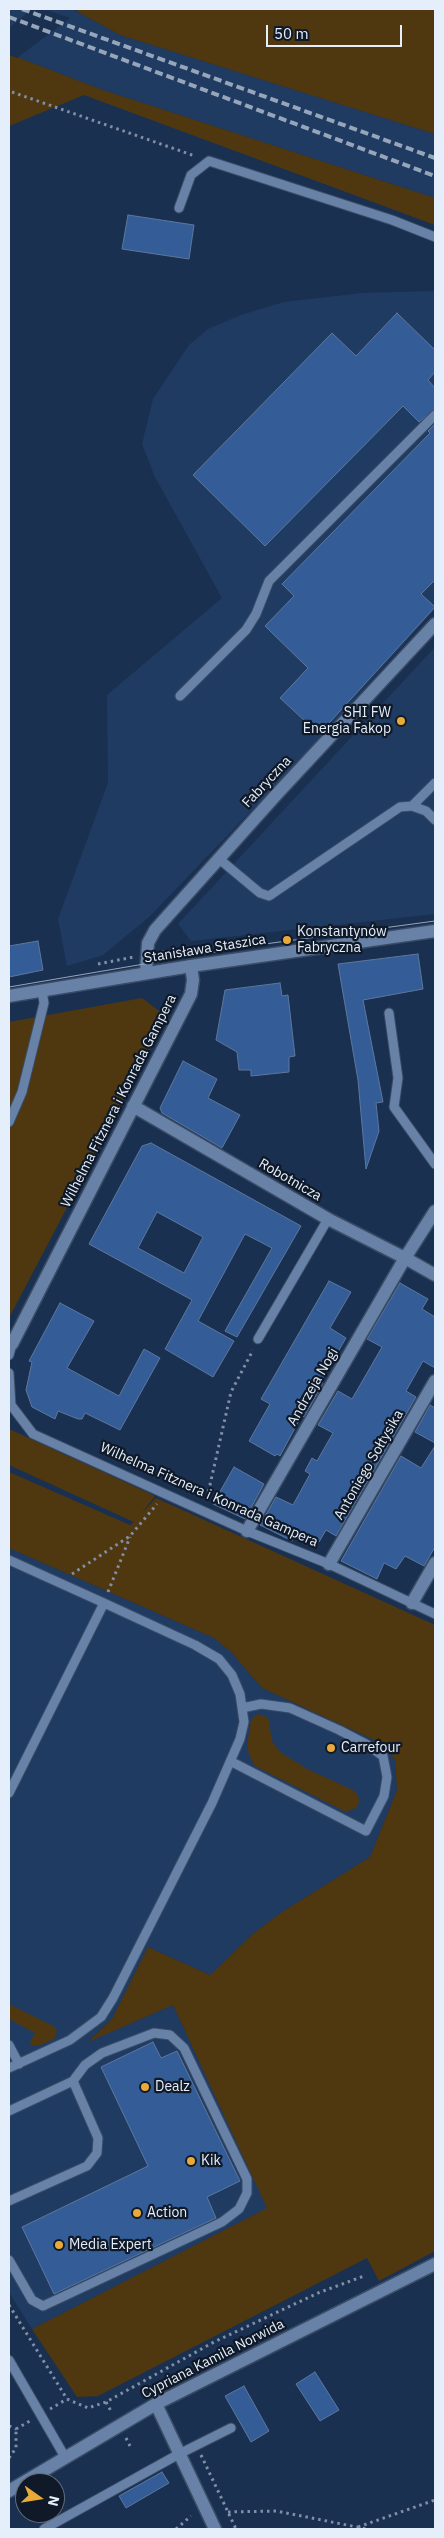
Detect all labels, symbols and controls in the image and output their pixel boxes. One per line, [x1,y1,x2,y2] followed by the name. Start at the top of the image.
[269,15,405,47] scale bar
[274,24,309,43] text: 50 m
[303,705,391,738] place label: SHI FW Energia Fakop
[395,715,407,727] marker: SHI FW Energia Fakop
[239,753,295,811] street label: Fabryczna
[297,924,387,956] place label: Konstantynów Fabryczna
[143,931,267,967] street label: Stanisława Staszica
[281,934,293,946] marker: Konstantynów Fabryczna
[58,992,180,1210] street label: Wilhelma Fitznera i Konrada Gampera
[256,1155,324,1205] street label: Robotnicza
[284,1345,342,1429] street label: Andrzeja Nogi
[331,1407,407,1523] street label: Antoniego Sołtysika
[97,1439,321,1551] street label: Wilhelma Fitznera i Konrada Gampera
[341,1740,400,1756] place label: Carrefour
[325,1742,337,1754] marker: Carrefour
[155,2079,190,2095] place label: Dealz
[139,2081,151,2093] marker: Dealz
[201,2153,221,2169] place label: Kik
[185,2155,197,2167] marker: Kik
[147,2205,187,2221] place label: Action
[131,2207,143,2219] marker: Action
[69,2237,152,2253] place label: Media Expert
[53,2239,65,2251] marker: Media Expert
[139,2316,287,2402] street label: Cypriana Kamila Norwida
[15,2473,65,2523] north arrow
[44,2494,64,2508] text: N

